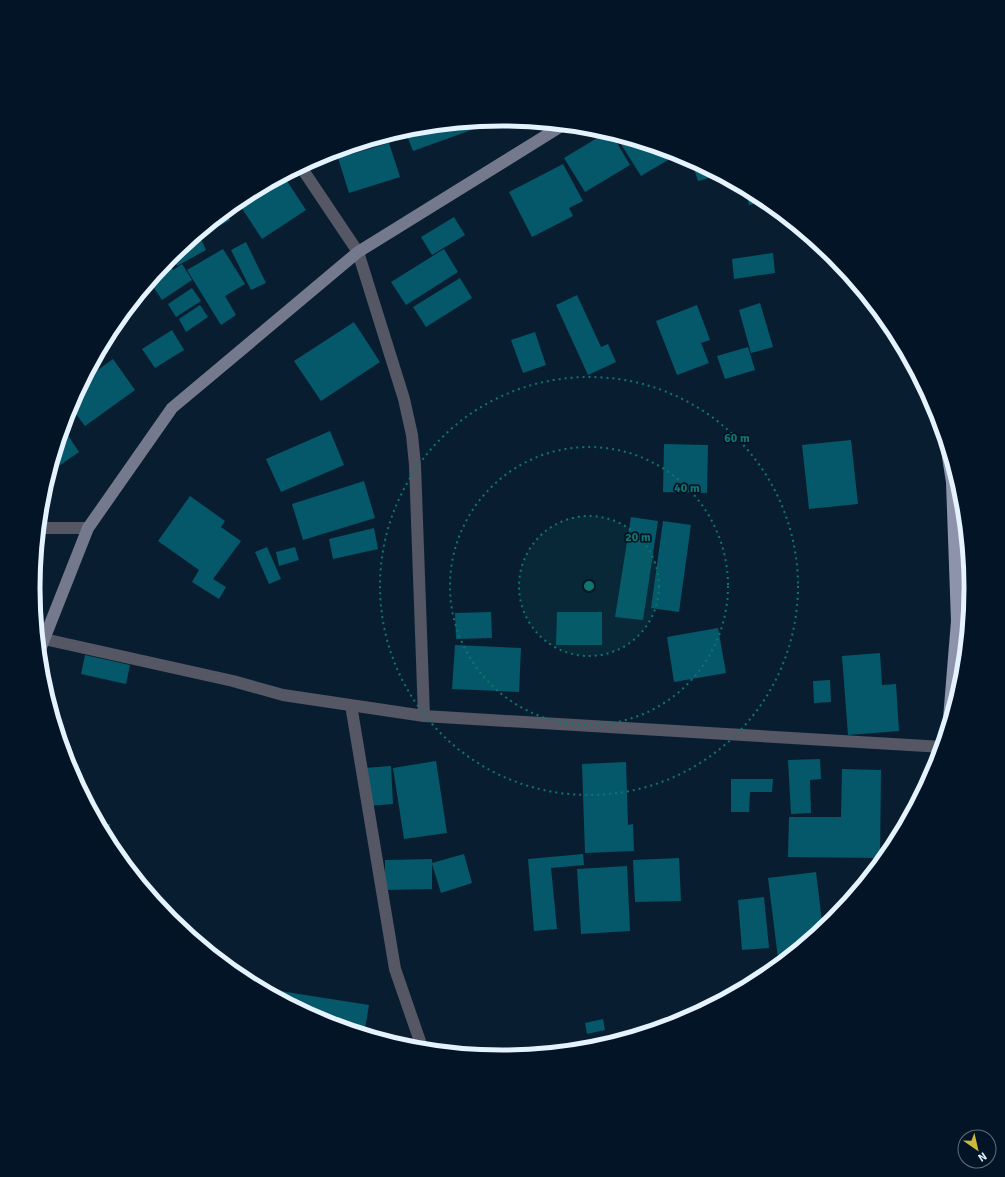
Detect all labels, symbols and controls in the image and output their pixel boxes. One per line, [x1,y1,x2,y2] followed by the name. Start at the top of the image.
[724,431,750,446] text: 60 m
[674,481,700,496] text: 40 m
[625,530,651,545] text: 20 m
[582,579,596,593] centre of rings
[957,1129,997,1169] north arrow
[976,1149,989,1164] text: N

